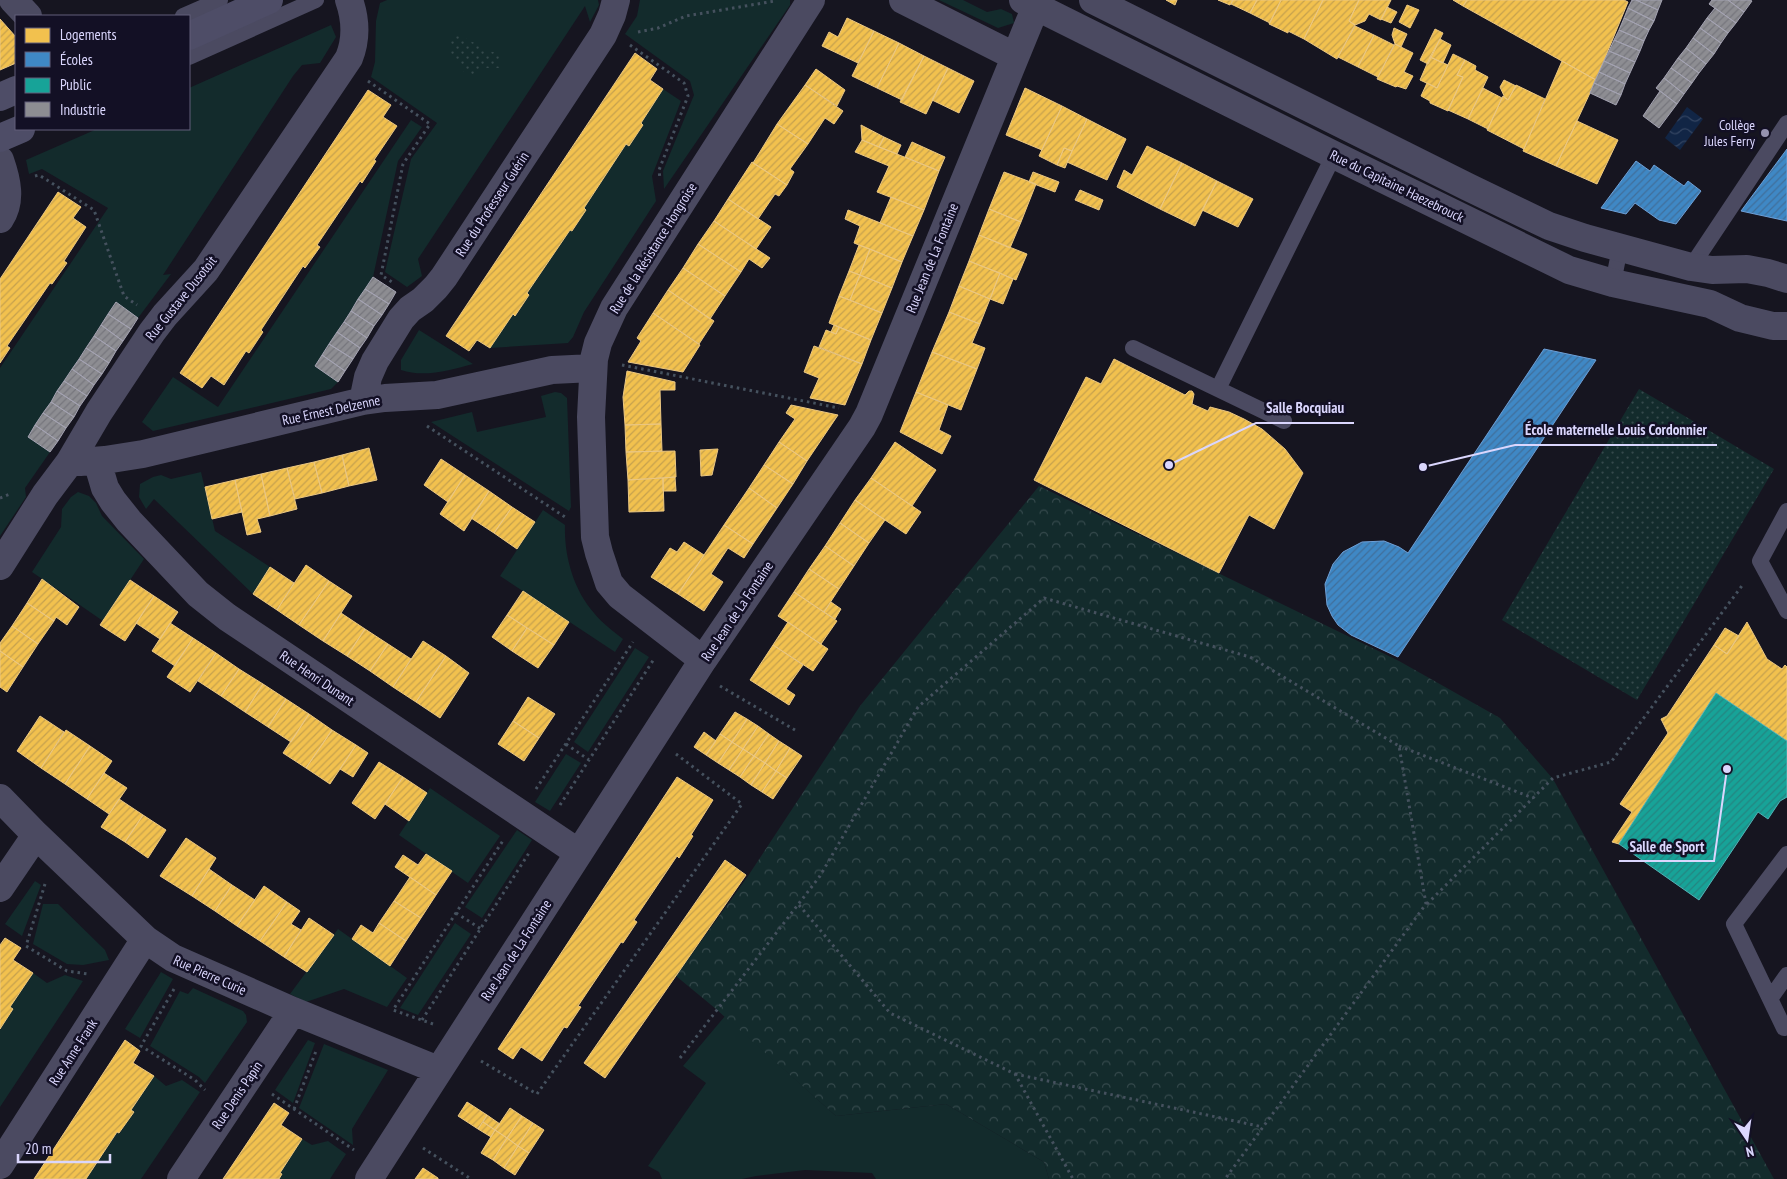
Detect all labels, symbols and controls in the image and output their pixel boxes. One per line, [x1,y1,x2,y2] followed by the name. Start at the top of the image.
[15,15,190,130] legend
[60,25,116,44] text: Logements
[60,50,93,69] text: Écoles
[60,75,92,94] text: Public
[60,100,106,119] text: Industrie
[1703,116,1756,150] place label: Collège Jules Ferry
[1759,127,1771,139] marker: Collège Jules Ferry
[1327,146,1467,227] street label: Rue du Capitaine Haezebrouck
[451,148,533,260] street label: Rue du Professeur Guérin
[605,179,701,317] street label: Rue de la Résistance Hongroise
[902,200,962,316] street label: Rue Jean de La Fontaine
[141,252,221,344] street label: Rue Gustave Dusotoit
[280,391,382,429] street label: Rue Ernest Delzenne
[1256,393,1354,423] callout: Salle Bocquiau
[1266,398,1344,417] text: Salle Bocquiau
[1515,415,1717,445] callout: École maternelle Louis Cordonnier
[1525,420,1708,439] text: École maternelle Louis Cordonnier
[697,557,777,664] street label: Rue Jean de La Fontaine
[276,646,358,710] street label: Rue Henri Dunant
[1619,831,1714,861] callout: Salle de Sport
[1630,837,1705,856] text: Salle de Sport
[477,896,555,1004] street label: Rue Jean de La Fontaine
[171,951,250,999] street label: Rue Pierre Curie
[45,1015,101,1089] street label: Rue Anne Frank
[208,1057,266,1133] street label: Rue Denis Papin
[1722,1114,1772,1164] north arrow
[18,1132,110,1164] scale bar
[25,1139,51,1158] text: 20 m
[1744,1142,1756,1161] text: N

